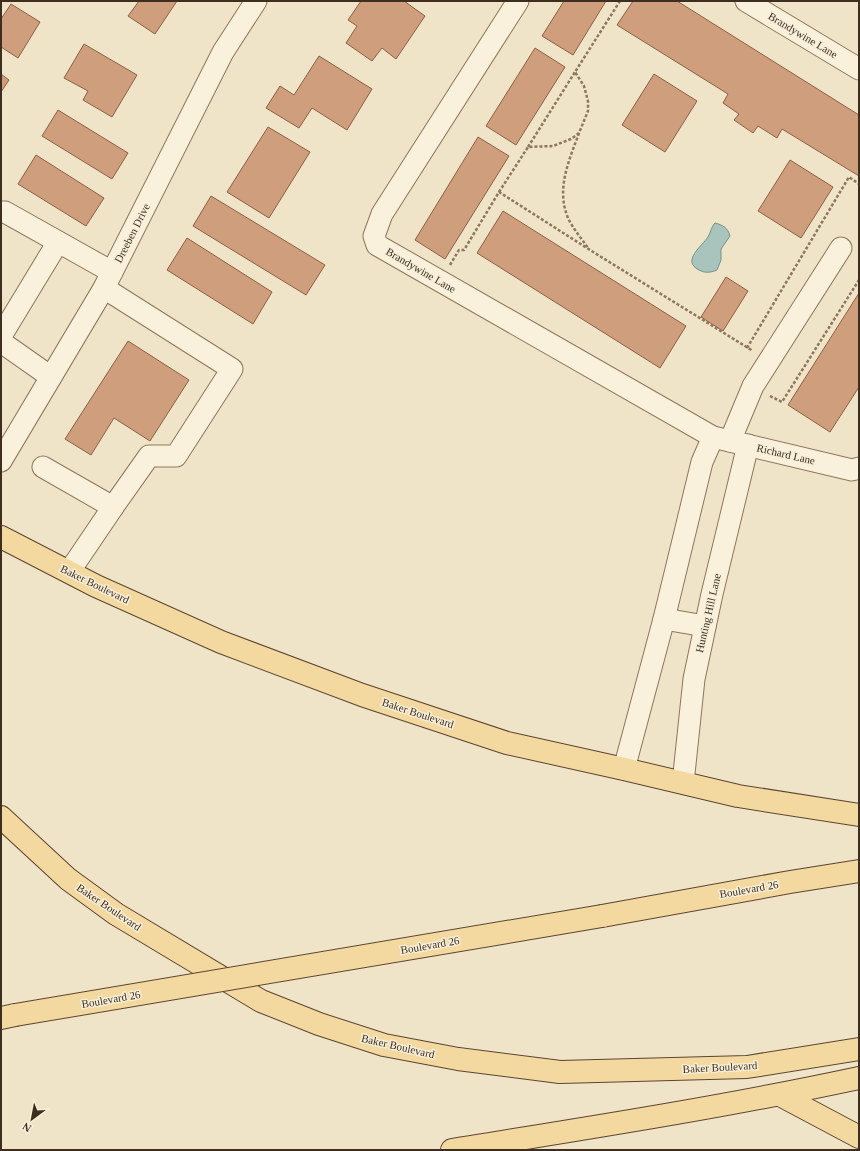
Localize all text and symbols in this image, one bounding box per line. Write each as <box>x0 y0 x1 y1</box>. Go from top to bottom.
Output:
street label: Brandywine Lane <box>766 10 840 60</box>
street label: Dreeben Drive <box>112 201 152 265</box>
street label: Brandywine Lane <box>384 245 458 295</box>
street label: Richard Lane <box>756 441 816 467</box>
street label: Baker Boulevard <box>59 562 132 606</box>
street label: Hunting Hill Lane <box>693 572 723 654</box>
street label: Baker Boulevard <box>381 696 456 730</box>
street label: Boulevard 26 <box>719 878 780 900</box>
street label: Baker Boulevard <box>75 881 144 933</box>
street label: Boulevard 26 <box>400 934 461 956</box>
street label: Boulevard 26 <box>81 988 142 1010</box>
street label: Baker Boulevard <box>360 1032 436 1060</box>
street label: Baker Boulevard <box>682 1059 758 1075</box>
north arrow <box>12 1099 52 1139</box>
text: N <box>20 1120 33 1135</box>

